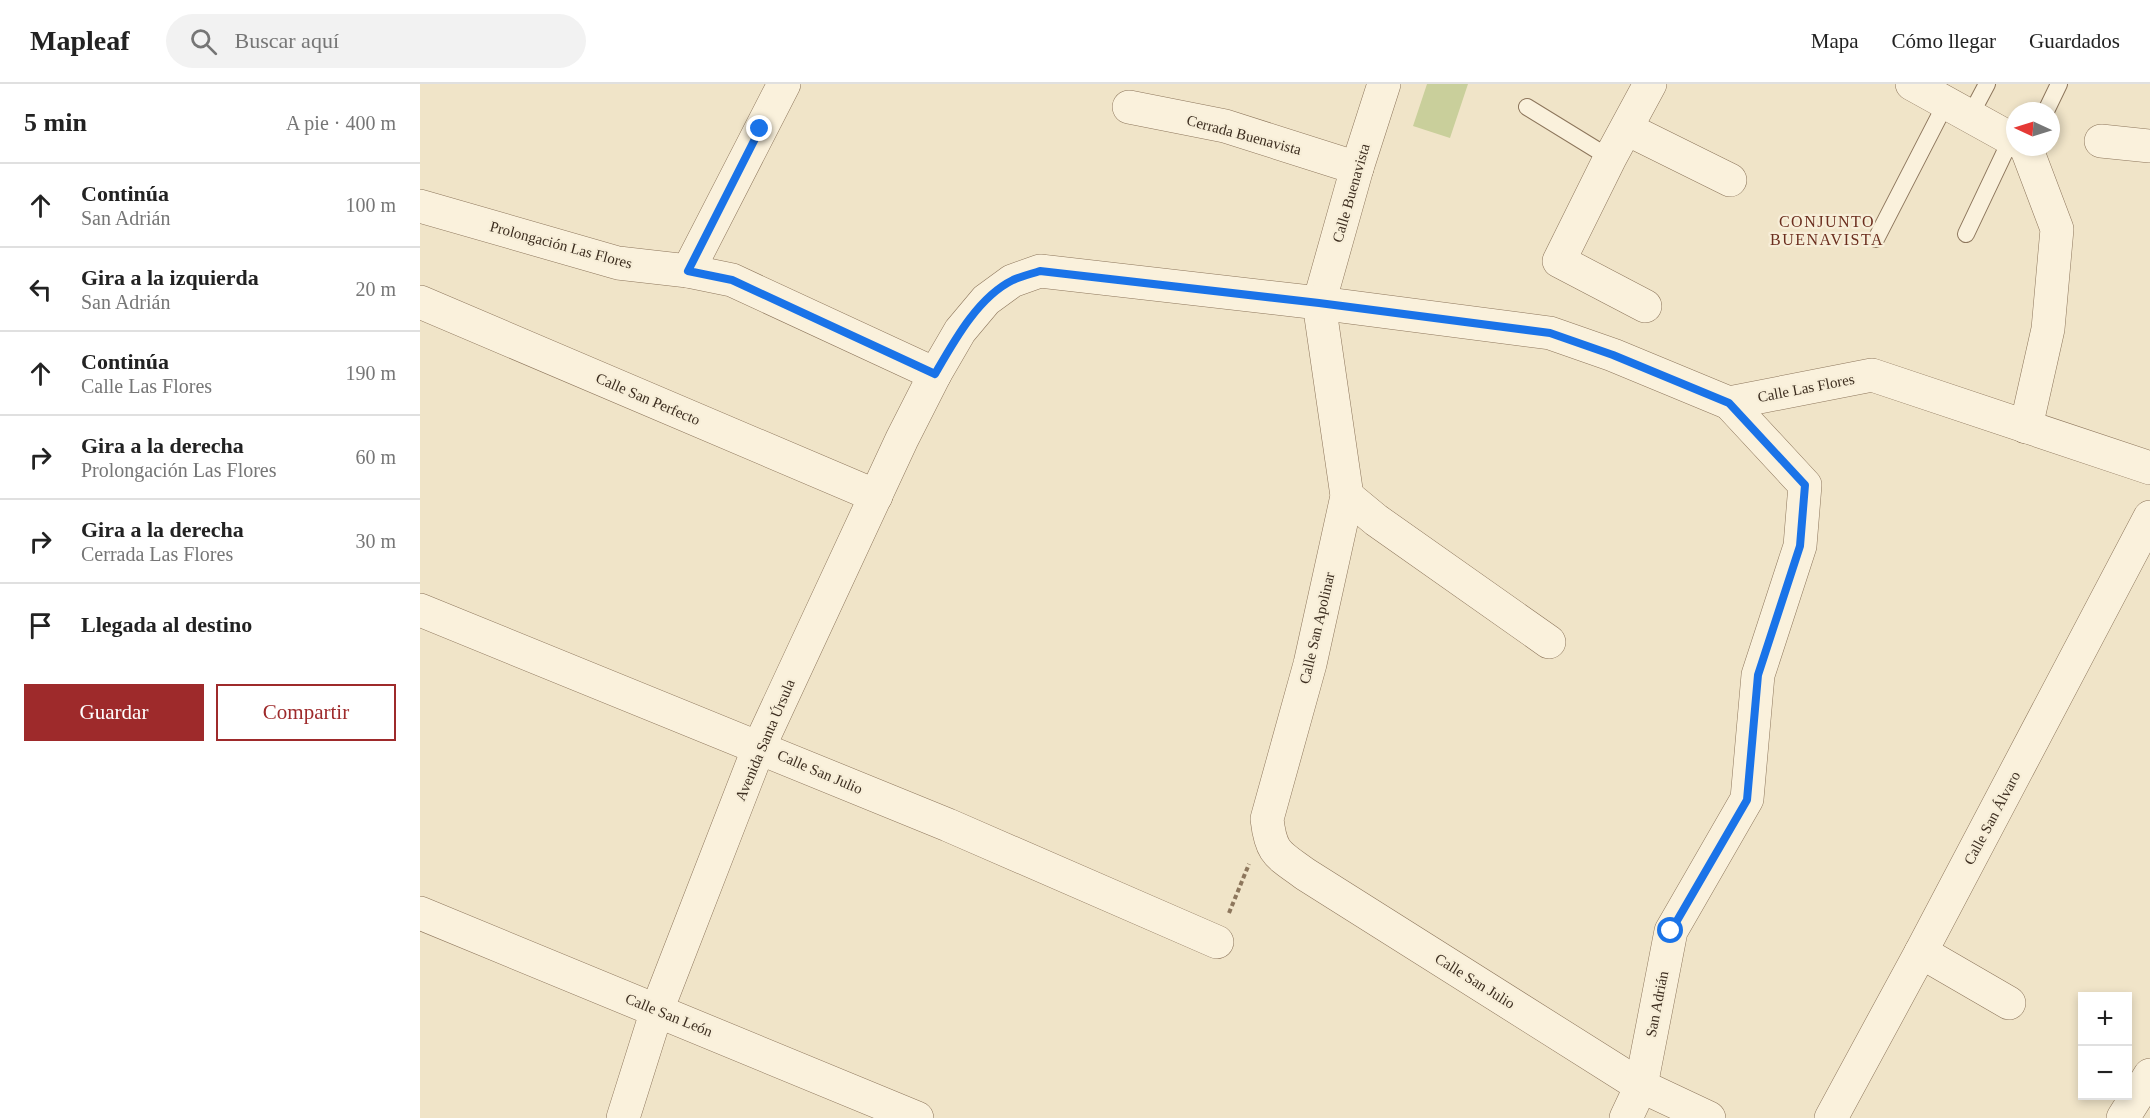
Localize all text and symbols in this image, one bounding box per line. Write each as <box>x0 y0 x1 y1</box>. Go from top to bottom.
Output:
search box <box>166 14 586 68</box>
text: Mapleaf <box>30 25 130 56</box>
icon: search <box>187 25 220 58</box>
text: Buscar aquí <box>235 28 339 53</box>
text: Mapa <box>1811 29 1859 53</box>
text: Cómo llegar <box>1892 29 1996 53</box>
text: Guardados <box>2029 29 2120 53</box>
north arrow <box>2006 102 2060 156</box>
text: 5 min <box>24 108 87 137</box>
text: A pie · 400 m <box>286 112 396 134</box>
street label: Cerrada Buenavista <box>1185 112 1303 158</box>
route end <box>746 115 772 141</box>
street label: Calle Buenavista <box>1329 141 1373 244</box>
text: Continúa <box>81 181 169 206</box>
icon: ahead <box>24 189 57 222</box>
text: 100 m <box>345 194 396 216</box>
text: San Adrián <box>81 207 170 229</box>
district label: CONJUNTO BUENAVISTA <box>1770 213 1884 248</box>
street label: Prolongación Las Flores <box>488 218 634 272</box>
text: Gira a la izquierda <box>81 265 259 290</box>
icon: left <box>24 273 57 306</box>
text: 20 m <box>355 278 396 300</box>
text: San Adrián <box>81 291 170 313</box>
text: Continúa <box>81 349 169 374</box>
icon: ahead <box>24 357 57 390</box>
text: 190 m <box>345 362 396 384</box>
street label: Calle San Perfecto <box>593 370 703 428</box>
street label: Calle Las Flores <box>1756 371 1856 405</box>
text: Calle Las Flores <box>81 375 212 397</box>
text: Gira a la derecha <box>81 433 244 458</box>
icon: right <box>24 441 57 474</box>
text: 60 m <box>355 446 396 468</box>
text: Prolongación Las Flores <box>81 459 277 481</box>
text: Gira a la derecha <box>81 517 244 542</box>
icon: right <box>24 525 57 558</box>
text: 30 m <box>355 530 396 552</box>
text: Cerrada Las Flores <box>81 543 233 565</box>
street label: Calle San Apolinar <box>1296 571 1338 685</box>
icon: arrive <box>24 609 57 642</box>
text: Llegada al destino <box>81 612 252 637</box>
street label: Avenida Santa Úrsula <box>732 676 798 803</box>
button: Guardar <box>24 684 204 741</box>
button: Compartir <box>216 684 396 741</box>
street label: Calle San Julio <box>775 747 865 797</box>
street label: Calle San Álvaro <box>1961 769 2023 867</box>
route start <box>1657 917 1683 943</box>
street label: Calle San Julio <box>1432 950 1518 1012</box>
street label: San Adrián <box>1643 969 1671 1038</box>
street label: Calle San León <box>623 990 715 1040</box>
map controls <box>2078 992 2132 1100</box>
button: + <box>2078 992 2132 1046</box>
button: − <box>2078 1046 2132 1100</box>

